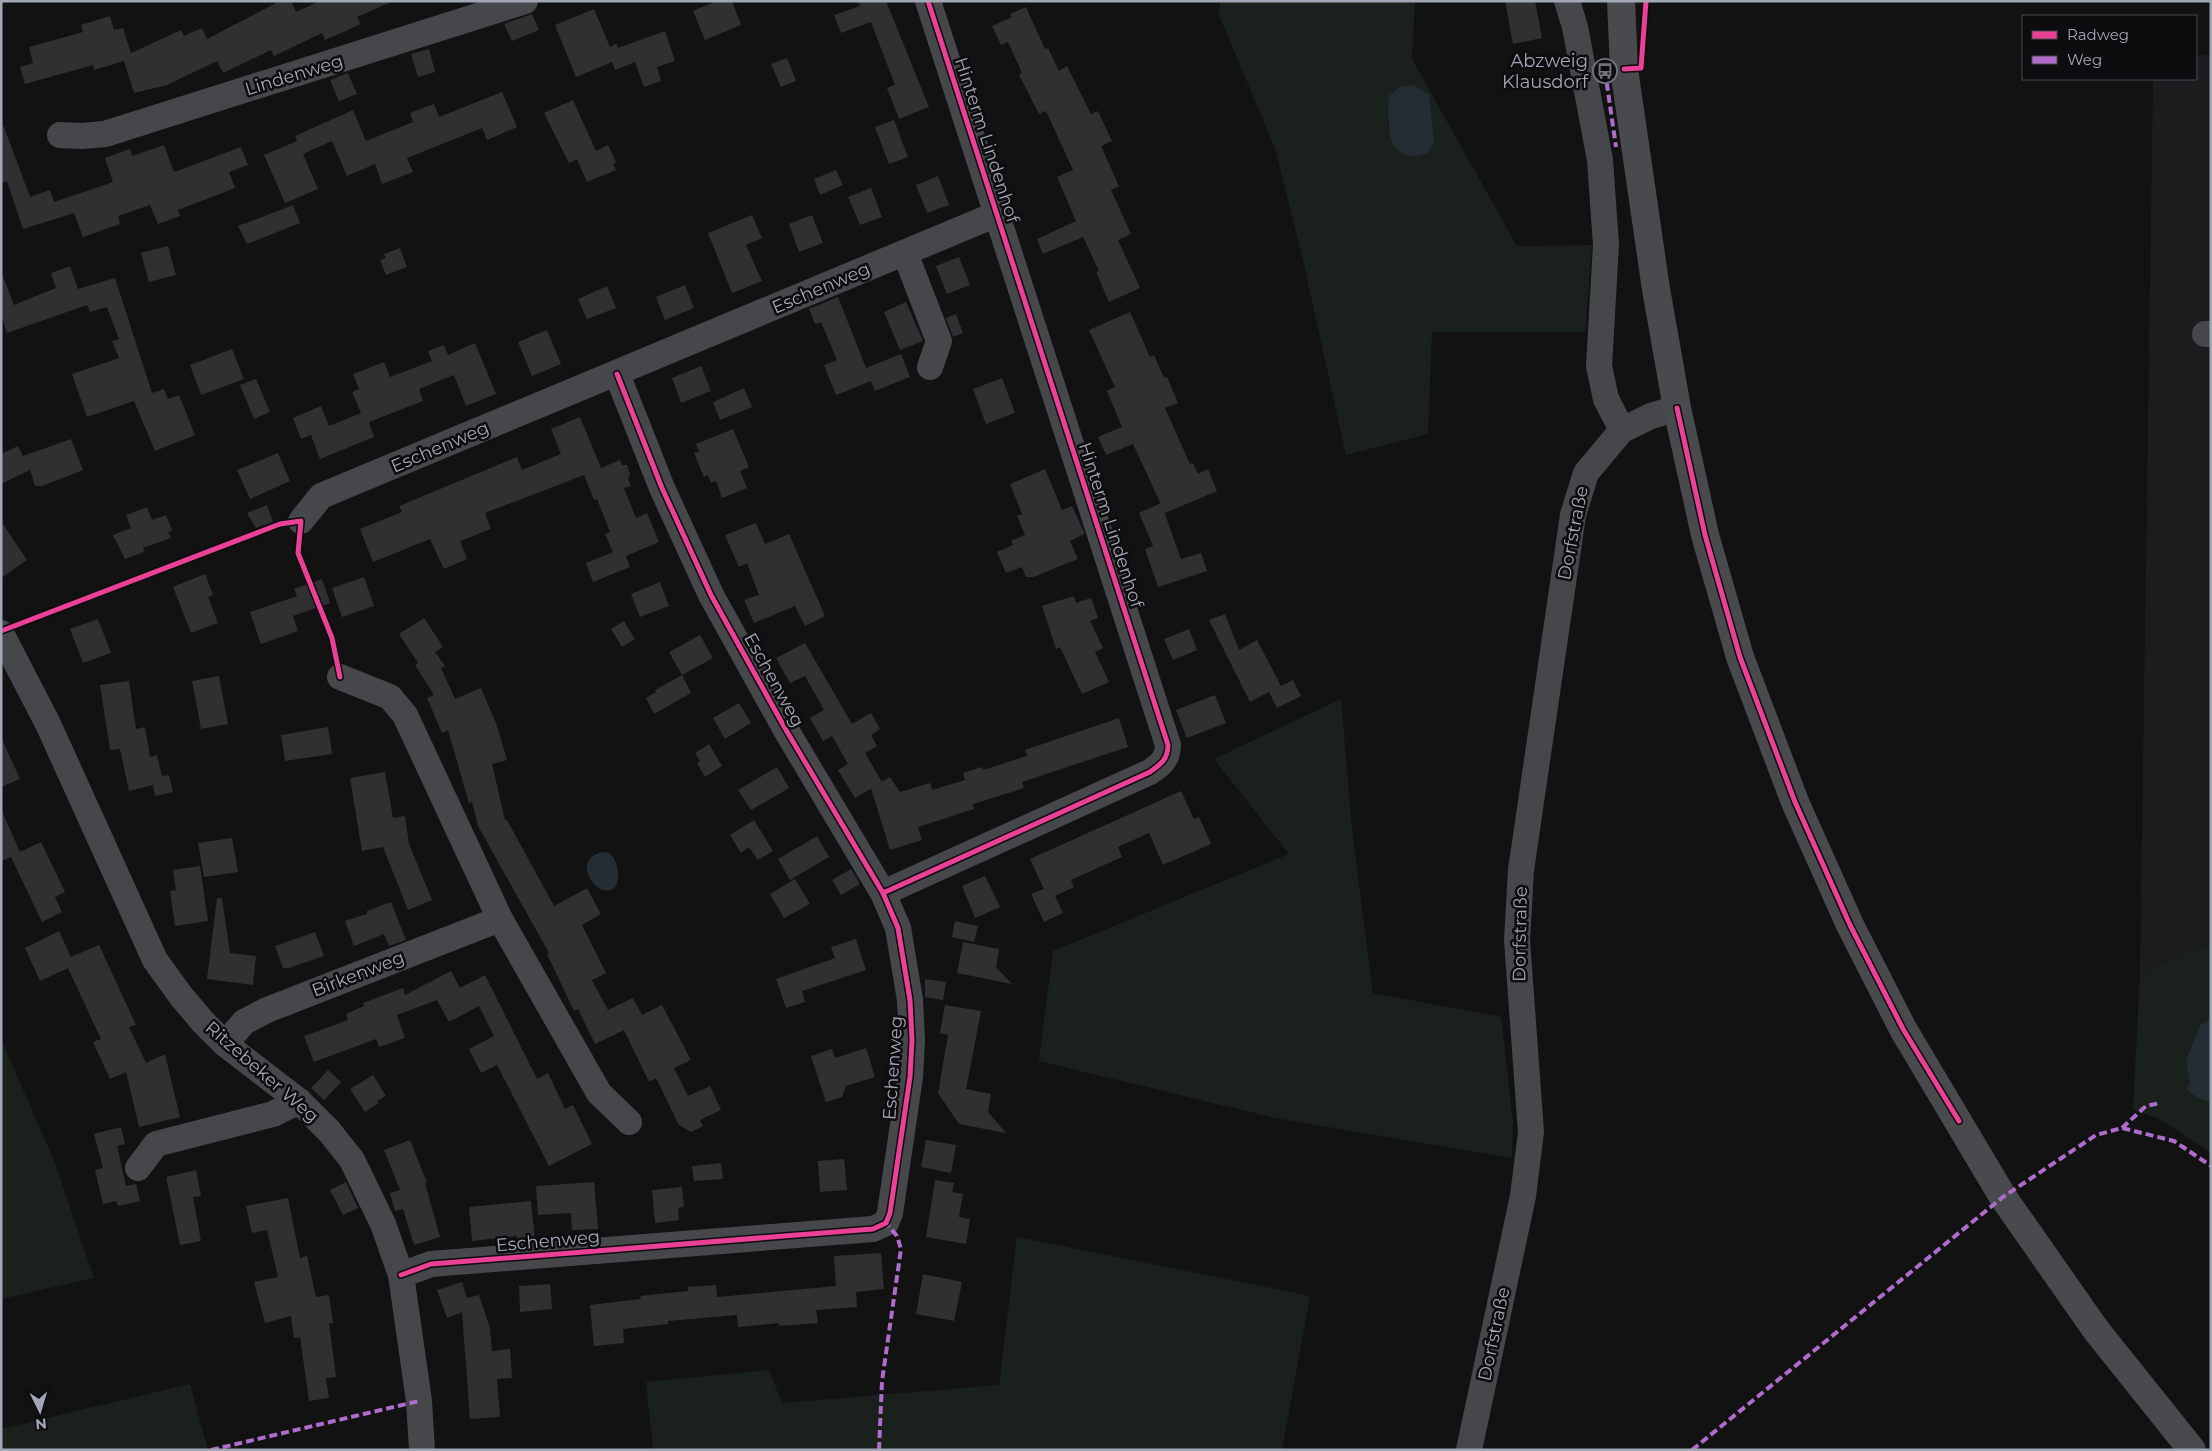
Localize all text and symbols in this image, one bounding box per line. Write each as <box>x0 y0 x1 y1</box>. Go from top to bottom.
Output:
legend <box>2022 15 2197 80</box>
text: Radweg <box>2067 25 2129 44</box>
street label: Lindenweg <box>242 50 346 100</box>
place label: Abzweig Klausdorf <box>1502 50 1589 93</box>
text: Weg <box>2067 50 2102 69</box>
street label: Hinterm Lindenhof <box>950 54 1024 226</box>
bus stop icon: Abzweig Klausdorf <box>1592 58 1618 84</box>
street label: Eschenweg <box>769 257 873 319</box>
street label: Eschenweg <box>388 416 492 478</box>
street label: Hinterm Lindenhof <box>1074 439 1148 611</box>
street label: Dorfstraße <box>1553 484 1593 582</box>
street label: Eschenweg <box>739 629 809 731</box>
street label: Dorfstraße <box>1508 886 1532 982</box>
street label: Birkenweg <box>309 946 407 1002</box>
street label: Eschenweg <box>878 1015 908 1121</box>
street label: Ritzebeker Weg <box>201 1017 323 1127</box>
street label: Eschenweg <box>495 1225 601 1257</box>
street label: Dorfstraße <box>1473 1285 1515 1383</box>
north arrow <box>15 1386 65 1436</box>
text: N <box>35 1414 48 1433</box>

